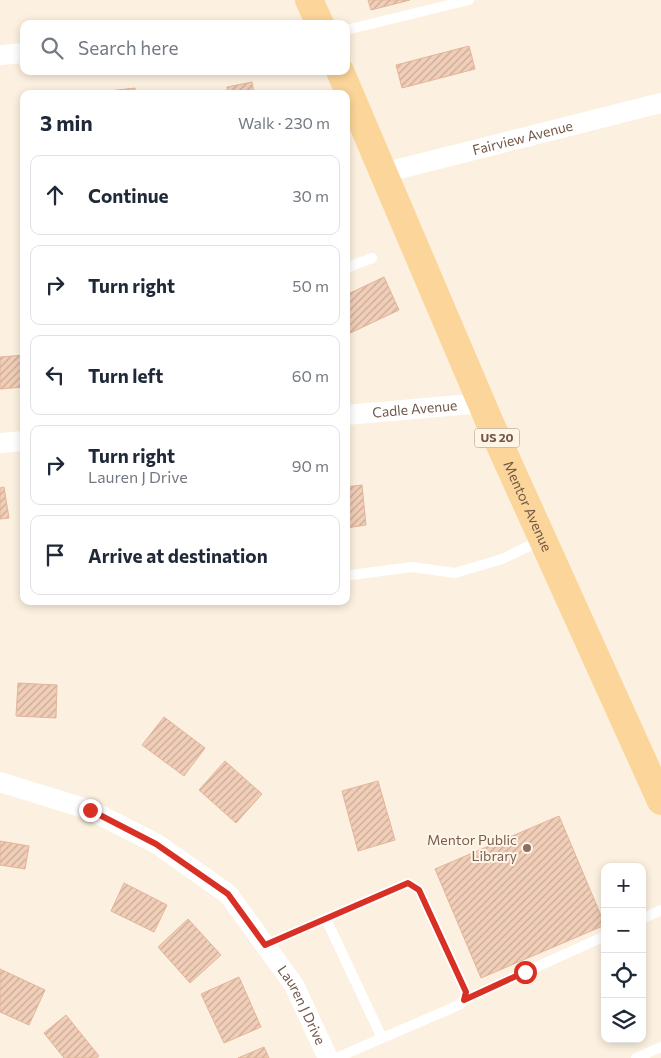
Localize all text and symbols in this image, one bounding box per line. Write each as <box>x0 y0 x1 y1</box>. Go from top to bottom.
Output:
search box <box>20 20 350 75</box>
icon: search <box>38 34 66 62</box>
text: Search here <box>78 36 178 59</box>
text: 3 min <box>40 110 93 135</box>
text: Walk · 230 m <box>238 113 330 132</box>
street label: Fairview Avenue <box>471 117 574 158</box>
icon: ahead <box>41 181 69 209</box>
text: Continue <box>88 184 168 207</box>
text: 30 m <box>292 186 329 205</box>
icon: right <box>41 271 69 299</box>
text: Turn right <box>88 274 175 297</box>
text: 50 m <box>292 276 329 295</box>
icon: left <box>41 361 69 389</box>
text: Turn left <box>88 364 163 387</box>
text: 60 m <box>292 366 329 385</box>
street label: Cadle Avenue <box>371 396 458 421</box>
road number: US 20 <box>474 428 520 448</box>
text: Turn right <box>88 444 175 467</box>
icon: right <box>41 451 69 479</box>
text: 90 m <box>292 456 329 475</box>
street label: Mentor Avenue <box>500 458 556 554</box>
text: Lauren J Drive <box>88 467 188 486</box>
icon: arrive <box>41 541 69 569</box>
text: Arrive at destination <box>88 544 268 567</box>
route end <box>79 799 102 822</box>
place label: Mentor Public Library <box>427 831 517 864</box>
marker: Mentor Public Library <box>521 842 533 854</box>
map controls <box>601 863 646 1043</box>
button: + <box>601 863 646 908</box>
button: − <box>601 908 646 953</box>
button: locate <box>601 953 646 998</box>
route start <box>514 961 537 984</box>
street label: Lauren J Drive <box>274 962 330 1047</box>
button: layers <box>601 998 646 1043</box>

